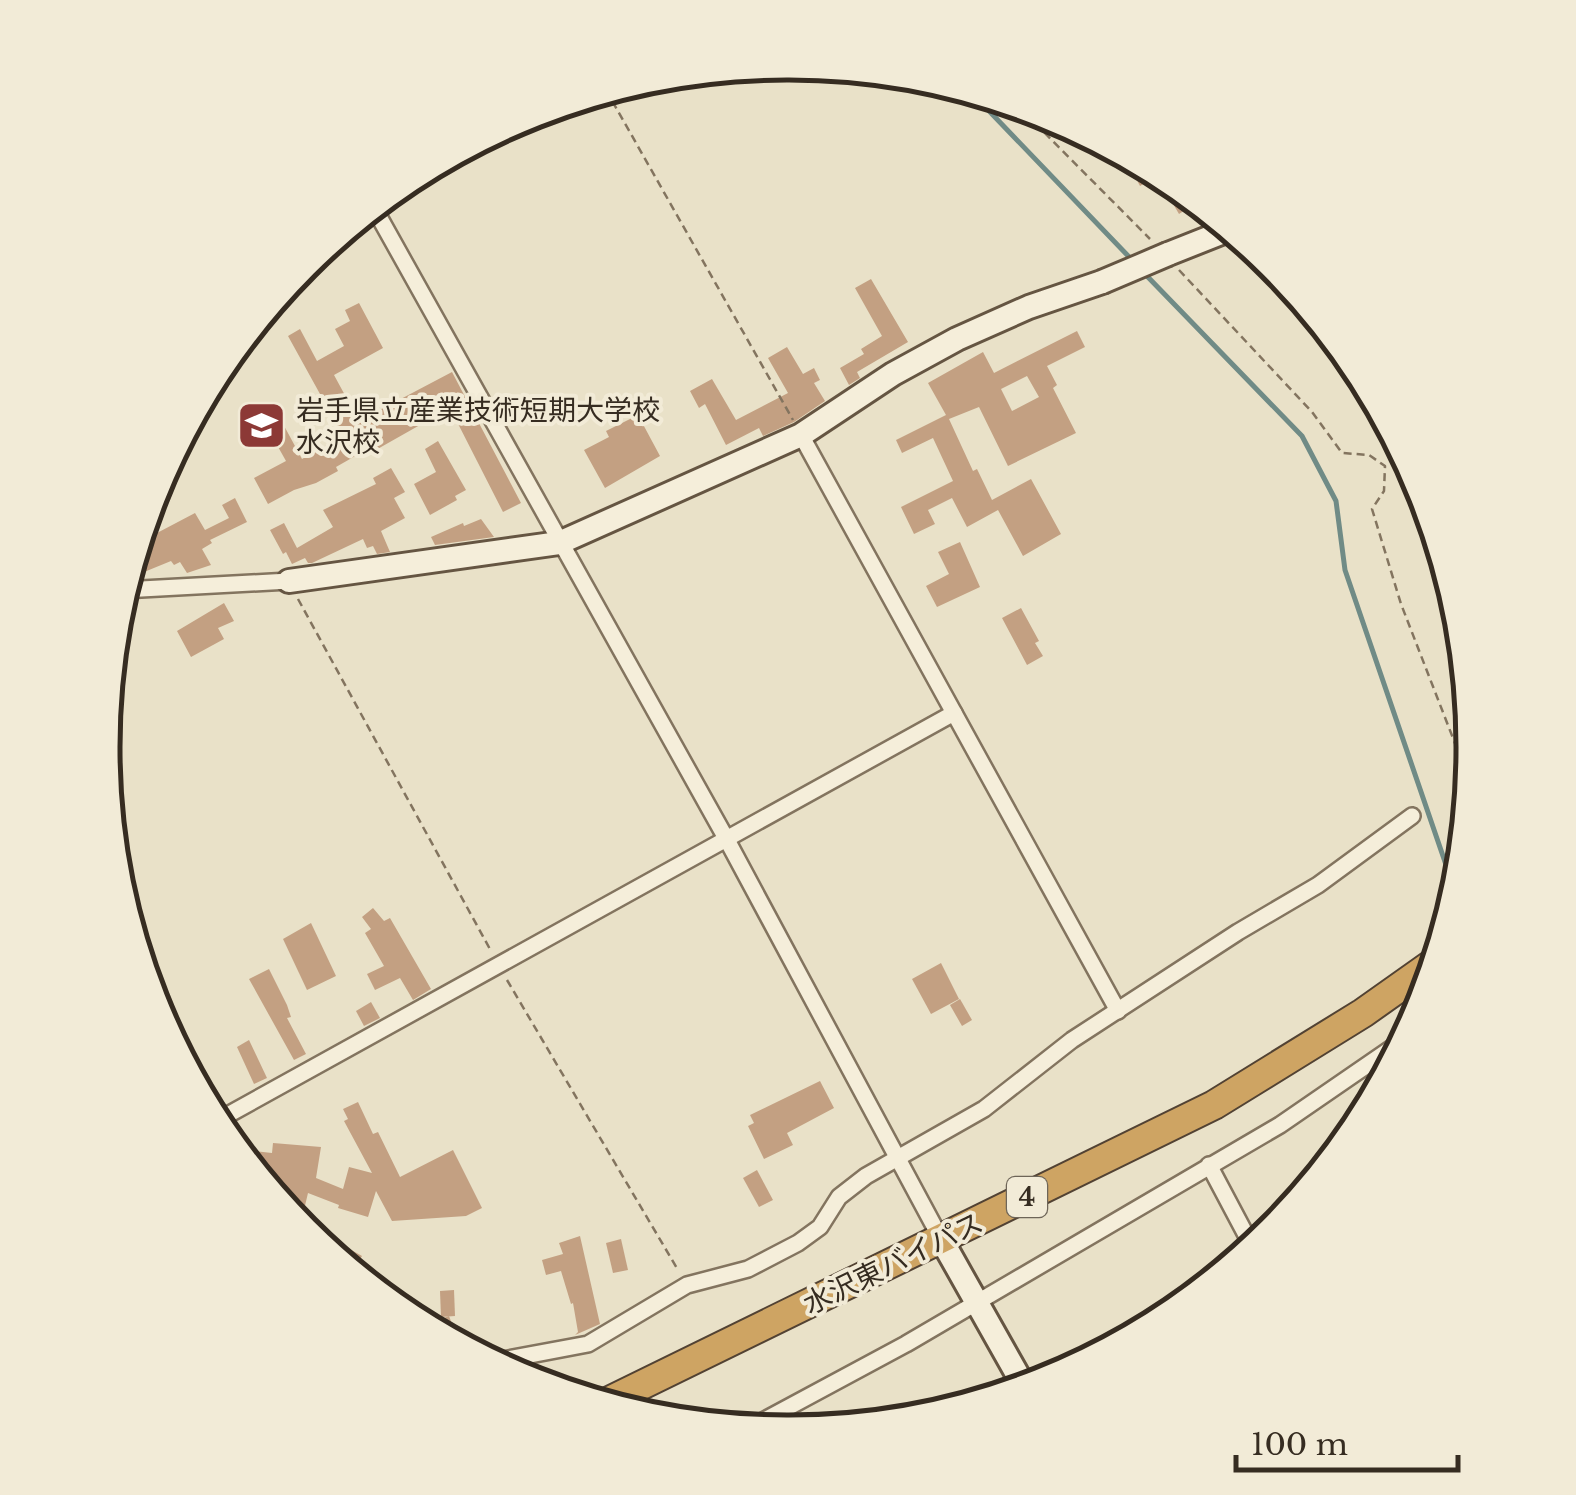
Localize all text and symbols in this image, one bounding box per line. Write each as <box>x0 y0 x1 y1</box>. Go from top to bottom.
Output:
place label: 岩手県立産業技術短期大学校 水沢校 <box>296 393 660 460</box>
school or university icon: 岩手県立産業技術短期大学校 水沢校 <box>235 400 287 452</box>
road number: 4 <box>1007 1177 1047 1217</box>
street label: 水沢東バイパス <box>798 1205 989 1322</box>
scale bar <box>1236 1410 1458 1472</box>
text: 100 m <box>1251 1426 1348 1463</box>

